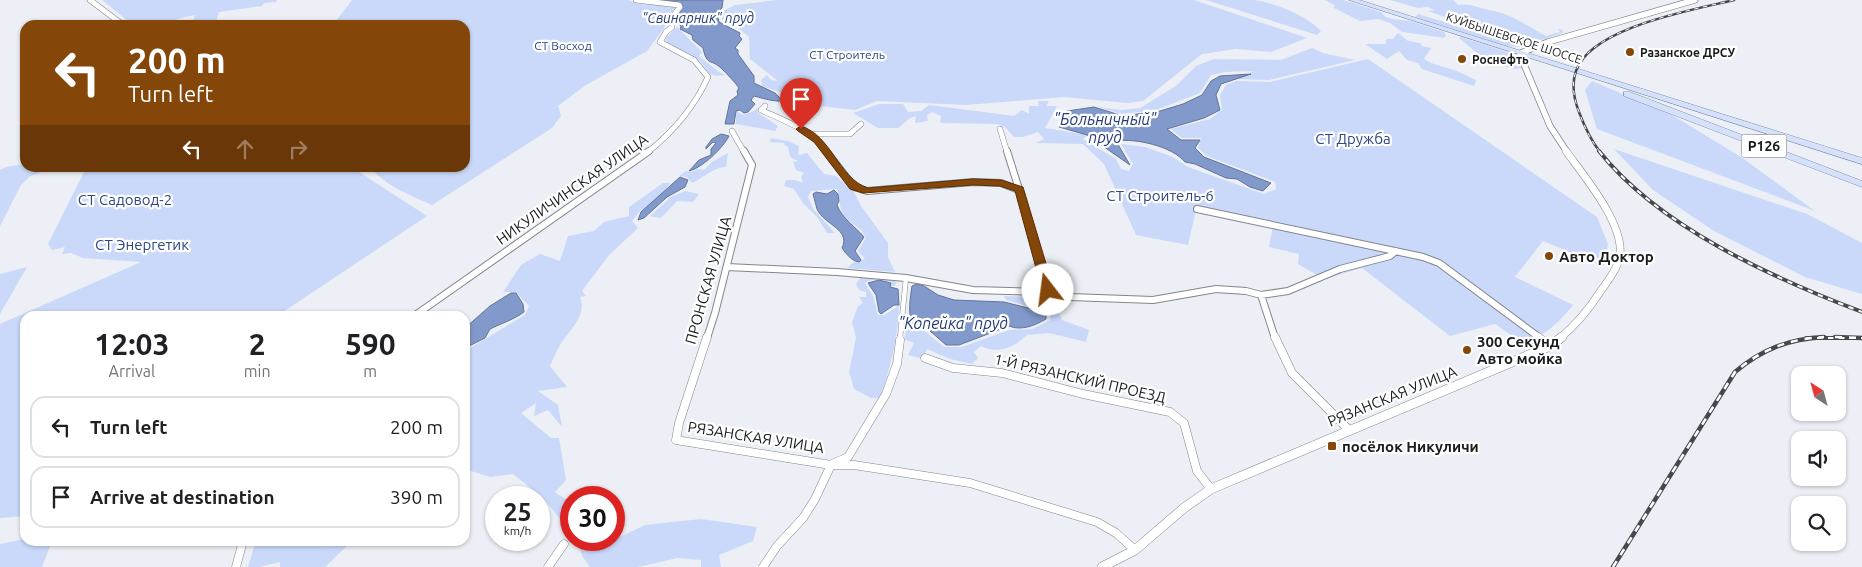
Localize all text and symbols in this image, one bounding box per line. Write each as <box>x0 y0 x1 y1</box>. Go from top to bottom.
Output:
water label: "Свинарник" пруд <box>642 10 754 26</box>
street label: КУЙБЫШЕВСКОЕ ШОССЕ <box>1445 10 1584 66</box>
park label: СТ Восход <box>534 39 592 52</box>
icon: left <box>45 40 110 105</box>
text: 200 m <box>128 40 226 80</box>
marker: Разанское ДРСУ <box>1624 46 1636 58</box>
place label: Разанское ДРСУ <box>1640 46 1736 59</box>
park label: СТ Строитель <box>809 48 885 61</box>
marker: Роснефть <box>1456 53 1468 65</box>
place label: Роснефть <box>1472 53 1529 66</box>
pin <box>780 78 822 129</box>
text: Turn left <box>128 81 213 106</box>
icon: arrive <box>787 85 815 113</box>
water label: "Больничный" пруд <box>1054 110 1157 146</box>
street label: НИКУЛИЧИНСКАЯ УЛИЦА <box>493 130 651 248</box>
park label: СТ Дружба <box>1315 130 1391 147</box>
road number: Р126 <box>1742 134 1786 158</box>
icon: left <box>178 135 206 163</box>
icon: ahead <box>231 135 259 163</box>
icon: right <box>284 135 312 163</box>
park label: СТ Строитель-6 <box>1106 187 1214 204</box>
park label: СТ Садовод-2 <box>78 191 172 208</box>
street label: ПРОНСКАЯ УЛИЦА <box>682 214 734 346</box>
park label: СТ Энергетик <box>95 236 189 253</box>
place label: Авто Доктор <box>1559 248 1654 265</box>
marker: Авто Доктор <box>1543 250 1555 262</box>
position arrow <box>1021 263 1073 315</box>
water label: "Копейка" пруд <box>898 314 1008 332</box>
text: 12:03 <box>94 327 169 361</box>
text: 2 <box>249 327 266 361</box>
text: 590 <box>345 327 396 361</box>
place label: 300 Секунд Авто мойка <box>1477 333 1563 367</box>
marker: 300 Секунд Авто мойка <box>1461 344 1473 356</box>
street label: 1-Й РЯЗАНСКИЙ ПРОЕЗД <box>993 350 1167 406</box>
text: Arrival <box>109 362 155 380</box>
text: min <box>244 362 271 380</box>
text: m <box>363 362 377 380</box>
street label: РЯЗАНСКАЯ УЛИЦА <box>1325 362 1459 430</box>
north arrow <box>1791 366 1846 421</box>
map controls <box>1791 366 1846 551</box>
icon: left <box>47 413 75 441</box>
text: Turn left <box>90 416 168 438</box>
text: 200 m <box>390 416 443 438</box>
street label: РЯЗАНСКАЯ УЛИЦА <box>687 418 826 456</box>
button: sound <box>1791 431 1846 486</box>
place label: посёлок Никуличи <box>1342 438 1479 455</box>
marker: посёлок Никуличи <box>1326 440 1338 452</box>
icon: arrive <box>47 483 75 511</box>
text: Arrive at destination <box>90 486 275 508</box>
text: 390 m <box>390 486 443 508</box>
speed limit sign: 30 <box>560 486 625 551</box>
button: search <box>1791 496 1846 551</box>
text: 25 <box>503 498 532 526</box>
text: km/h <box>504 524 531 537</box>

